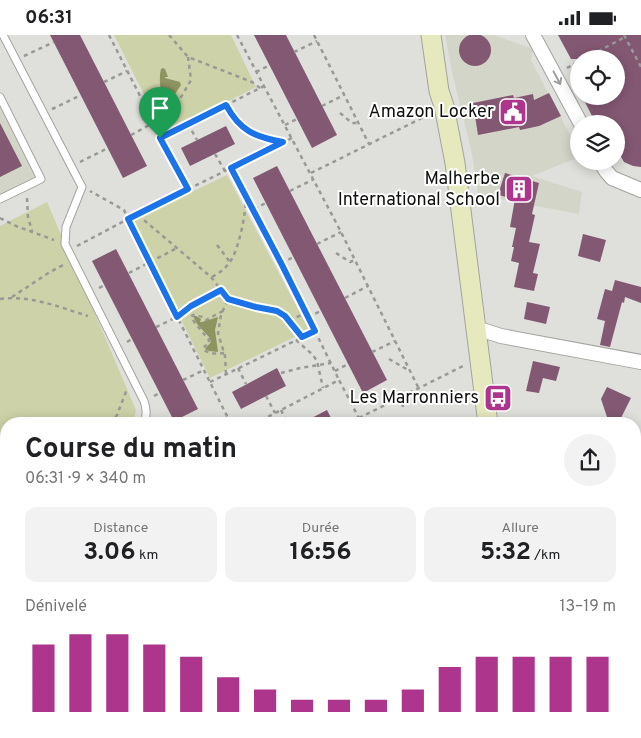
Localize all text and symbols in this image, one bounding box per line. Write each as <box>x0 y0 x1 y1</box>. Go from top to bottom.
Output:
text: 06:31 <box>25 6 73 30</box>
map controls <box>570 50 625 170</box>
button: locate <box>570 50 625 105</box>
one-way arrow <box>553 70 562 85</box>
pin <box>139 87 181 138</box>
icon: arrive <box>146 94 174 122</box>
public building icon: Amazon Locker <box>498 97 528 127</box>
place label: Amazon Locker <box>368 101 494 124</box>
button: layers <box>570 115 625 170</box>
place label: Malherbe International School <box>338 168 500 212</box>
building icon: Malherbe International School <box>504 174 534 204</box>
bus stop icon: Les Marronniers <box>483 383 513 413</box>
place label: Les Marronniers <box>350 387 479 410</box>
text: Course du matin <box>25 432 237 468</box>
button: share <box>564 434 616 486</box>
text: 06:31 · 9 × 340 m <box>25 469 146 489</box>
text: Distance <box>93 520 148 537</box>
text: Durée <box>302 520 339 537</box>
text: Allure <box>501 520 539 537</box>
text: 3.06 <box>83 537 136 569</box>
text: 16:56 <box>289 537 352 569</box>
text: 5:32 <box>480 537 531 569</box>
text: km <box>136 547 158 564</box>
text: /km <box>531 547 560 564</box>
text: Dénivelé <box>25 597 87 617</box>
text: 13–19 m <box>559 597 616 617</box>

